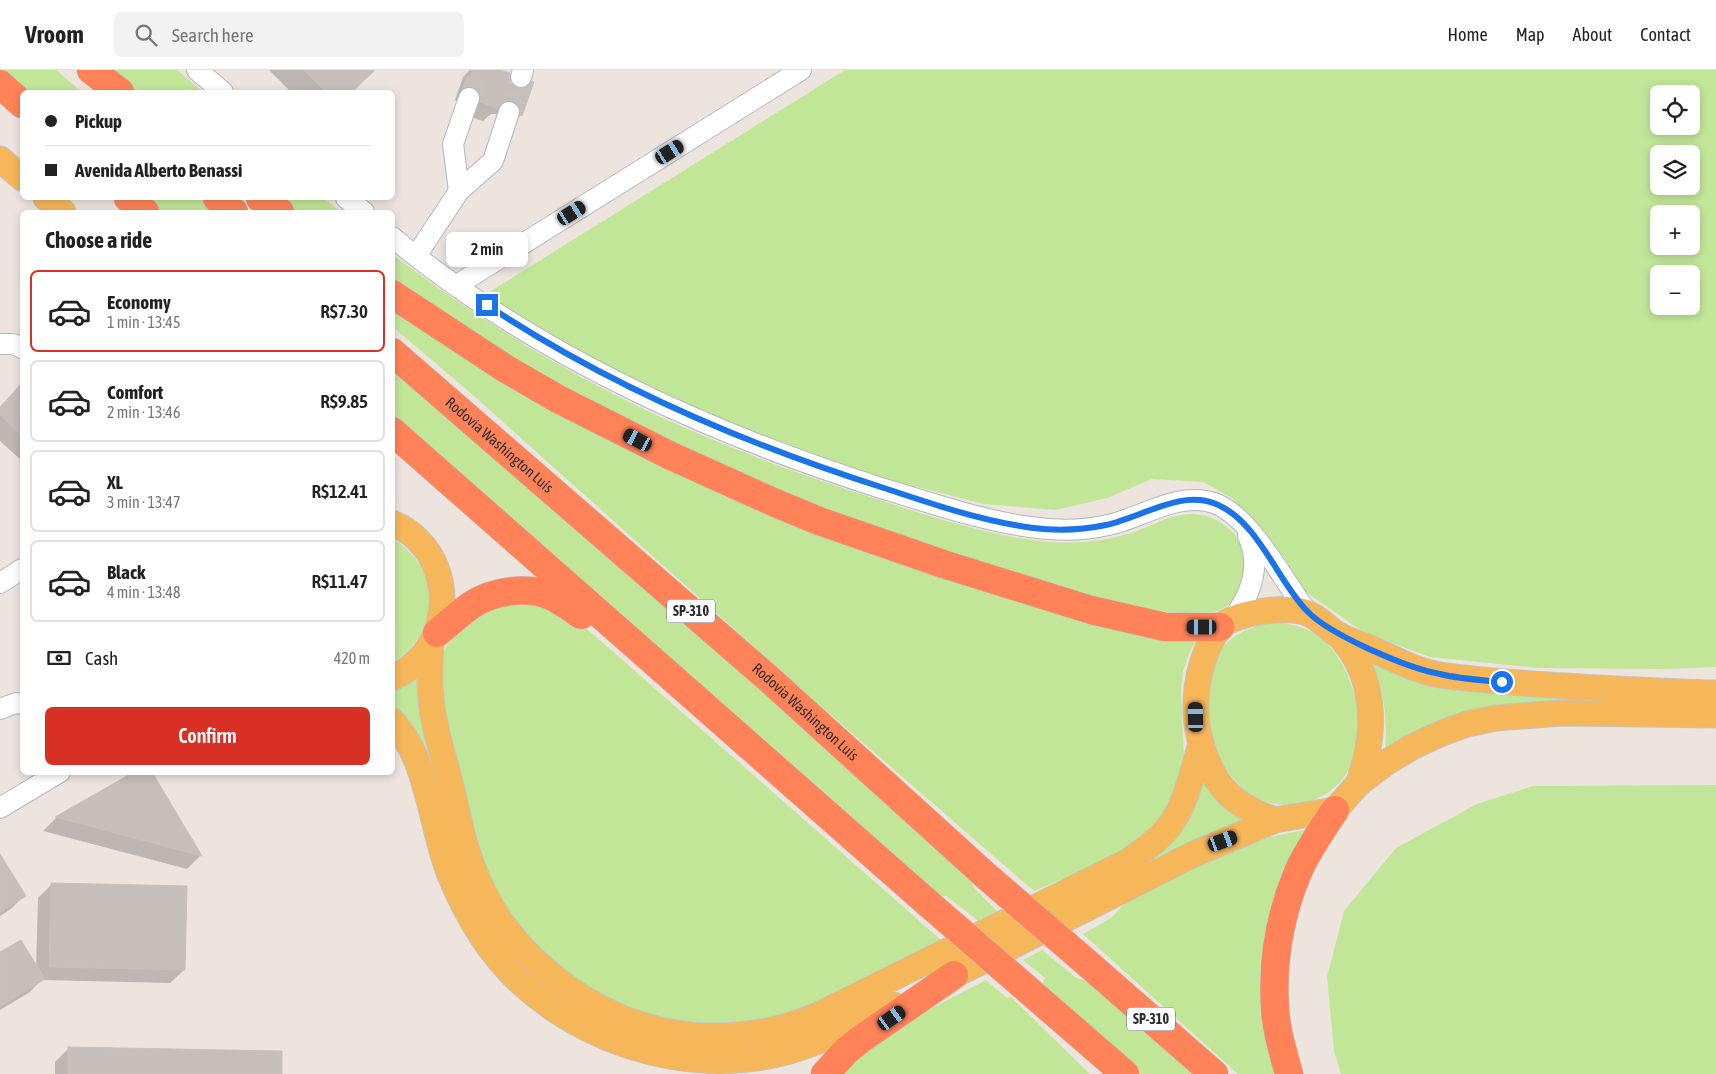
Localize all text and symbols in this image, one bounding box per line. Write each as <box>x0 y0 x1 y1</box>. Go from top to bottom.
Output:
search box <box>114 12 464 57</box>
text: Vroom <box>25 21 84 48</box>
icon: search <box>132 21 160 49</box>
text: Search here <box>172 24 254 46</box>
text: Home <box>1448 24 1488 45</box>
text: Map <box>1516 24 1545 45</box>
text: About <box>1573 24 1612 45</box>
text: Contact <box>1640 24 1691 45</box>
map controls <box>1650 85 1700 315</box>
button: locate <box>1650 85 1700 135</box>
text: Pickup <box>75 110 122 132</box>
car <box>653 138 686 166</box>
button: layers <box>1650 145 1700 195</box>
text: Avenida Alberto Benassi <box>75 159 242 181</box>
car <box>555 199 588 227</box>
button: + <box>1650 205 1700 255</box>
text: Choose a ride <box>45 227 152 253</box>
callout: 2 min <box>446 232 528 268</box>
text: 2 min <box>471 240 503 258</box>
button: − <box>1650 265 1700 315</box>
icon: car <box>47 289 92 334</box>
text: Economy <box>107 291 171 313</box>
route end <box>476 294 498 316</box>
text: R$7.30 <box>320 300 368 322</box>
text: 1 min · 13:45 <box>107 313 180 331</box>
icon: car <box>47 379 92 424</box>
text: Comfort <box>107 381 163 403</box>
text: R$9.85 <box>320 390 368 412</box>
street label: Rodovia Washington Luís <box>442 393 557 496</box>
text: 2 min · 13:46 <box>107 403 180 421</box>
car <box>621 427 654 453</box>
icon: car <box>47 469 92 514</box>
text: XL <box>107 471 123 493</box>
text: R$12.41 <box>311 480 368 502</box>
text: 3 min · 13:47 <box>107 493 180 511</box>
icon: car <box>47 559 92 604</box>
text: Black <box>107 561 145 583</box>
text: R$11.47 <box>311 570 368 592</box>
text: 4 min · 13:48 <box>107 583 180 601</box>
road number: SP-310 <box>667 600 715 622</box>
car <box>1187 620 1217 635</box>
icon: cash <box>45 644 73 672</box>
text: Cash <box>85 647 118 669</box>
text: 420 m <box>334 649 370 667</box>
street label: Rodovia Washington Luís <box>749 659 862 764</box>
route start <box>1491 671 1513 693</box>
car <box>1188 702 1203 732</box>
button: Confirm <box>45 707 370 765</box>
car <box>1206 829 1239 853</box>
car <box>875 1003 908 1033</box>
road number: SP-310 <box>1127 1008 1175 1031</box>

